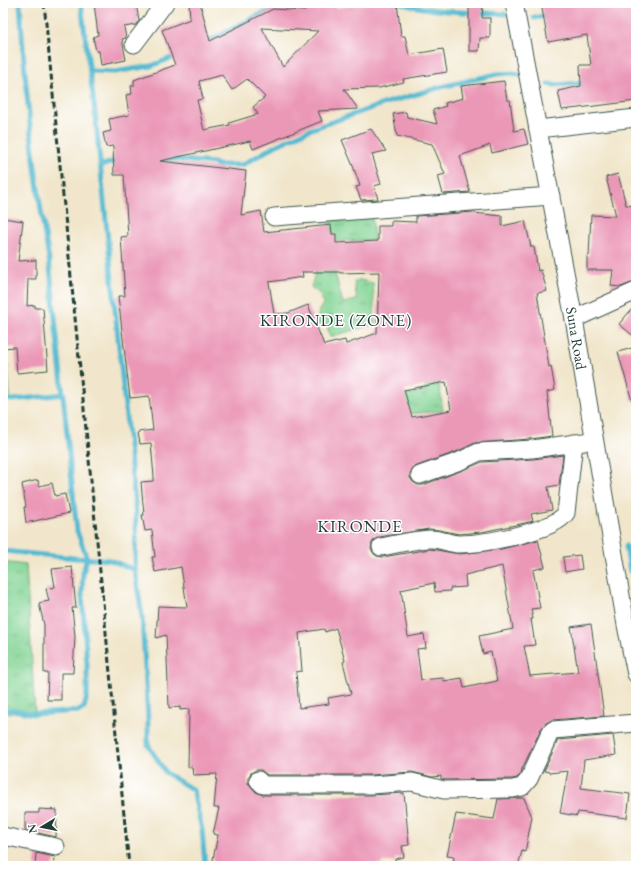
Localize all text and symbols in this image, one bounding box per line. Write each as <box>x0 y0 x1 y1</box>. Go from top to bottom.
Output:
street label: Suna Road <box>562 305 592 371</box>
district label: KIRONDE (ZONE) <box>260 309 412 331</box>
district label: KIRONDE <box>317 515 403 537</box>
north arrow <box>22 807 62 847</box>
text: N <box>24 823 40 834</box>

